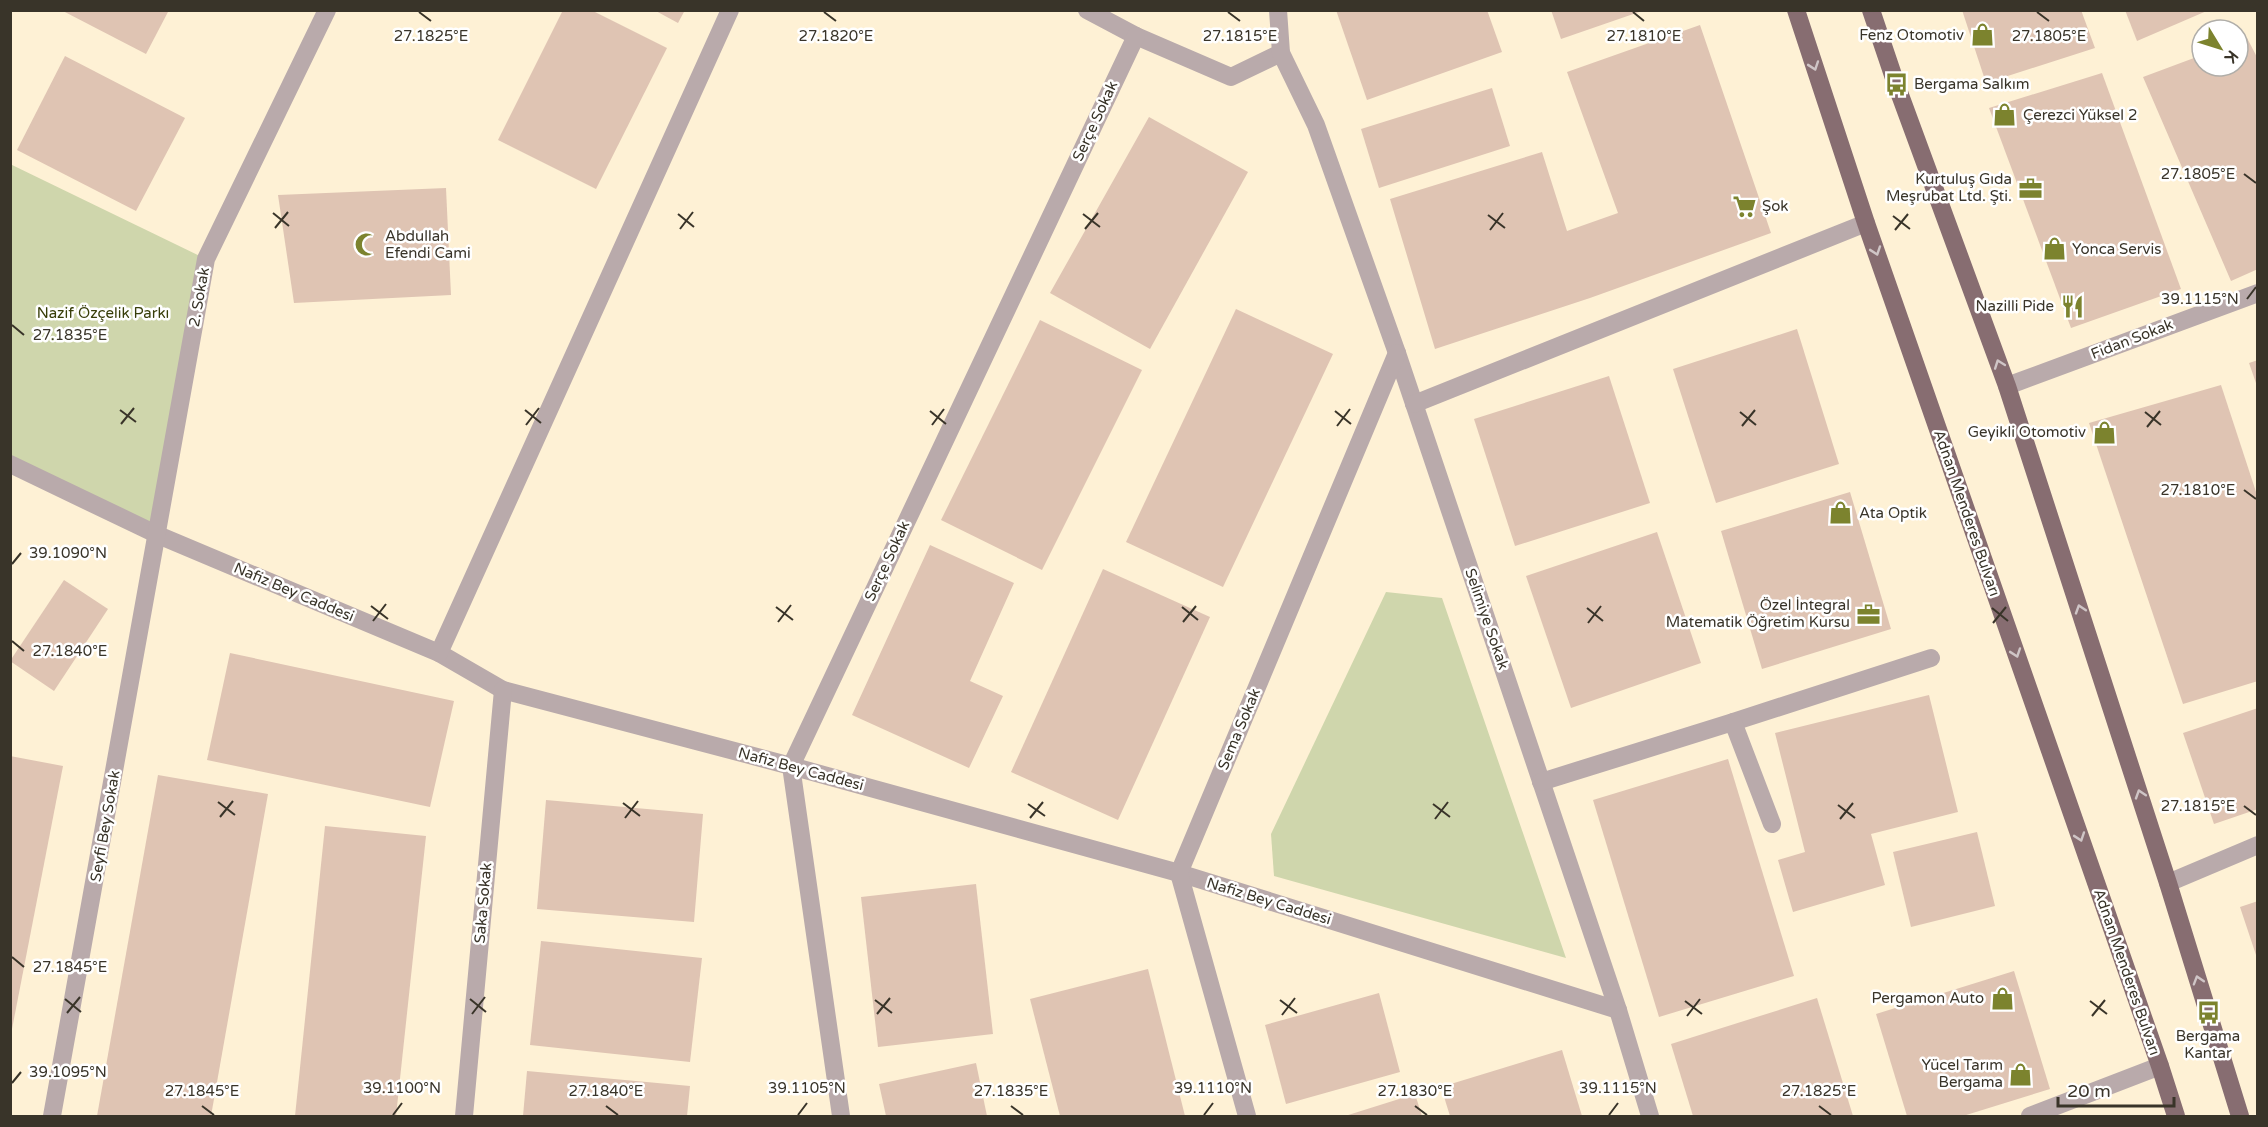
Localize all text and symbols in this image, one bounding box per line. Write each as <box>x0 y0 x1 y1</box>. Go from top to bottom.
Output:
north arrow <box>2190 18 2250 78</box>
shop icon: Fenz Otomotiv <box>1969 22 1995 48</box>
place label: Fenz Otomotiv <box>1859 26 1964 44</box>
text: 27.1825°E <box>394 27 468 45</box>
text: 27.1820°E <box>799 27 873 45</box>
text: 27.1815°E <box>1203 27 1277 45</box>
text: 27.1810°E <box>1607 27 1681 45</box>
text: 27.1805°E <box>2012 27 2086 45</box>
text: K <box>2220 46 2242 67</box>
one-way arrow <box>1807 60 1820 71</box>
bus stop icon: Bergama Salkım <box>1883 71 1909 97</box>
place label: Bergama Salkım <box>1914 75 2029 93</box>
street label: Serçe Sokak <box>1069 78 1121 164</box>
shop icon: Çerezci Yüksel 2 <box>1992 102 2018 128</box>
place label: Çerezci Yüksel 2 <box>2023 106 2137 124</box>
text: 27.1805°E <box>2161 165 2235 183</box>
place label: Kurtuluş Gıda Meşrubat Ltd. Şti. <box>1886 170 2012 205</box>
office icon: Kurtuluş Gıda Meşrubat Ltd. Şti. <box>2017 175 2043 201</box>
supermarket icon: Şok <box>1731 193 1757 219</box>
place label: Şok <box>1762 197 1789 215</box>
place label: Abdullah Efendi Cami <box>385 227 471 262</box>
mosque icon: Abdullah Efendi Cami <box>354 232 380 258</box>
shop icon: Yonca Servis <box>2041 236 2067 262</box>
place label: Yonca Servis <box>2072 240 2161 258</box>
one-way arrow <box>1869 245 1882 256</box>
street label: 2. Sokak <box>185 266 213 328</box>
text: 39.1115°N <box>2161 290 2239 308</box>
restaurant icon: Nazilli Pide <box>2059 293 2085 319</box>
place label: Nazilli Pide <box>1976 297 2054 315</box>
park label: Nazif Özçelik Parkı <box>37 304 169 322</box>
street label: Fidan Sokak <box>2088 315 2176 363</box>
text: 27.1835°E <box>33 326 107 344</box>
one-way arrow <box>1994 359 2006 370</box>
shop icon: Geyikli Otomotiv <box>2091 419 2117 445</box>
place label: Geyikli Otomotiv <box>1968 423 2086 441</box>
street label: Adnan Menderes Bulvarı <box>1930 427 2004 599</box>
text: 27.1810°E <box>2161 481 2235 499</box>
shop icon: Ata Optik <box>1828 500 1854 526</box>
place label: Ata Optik <box>1859 504 1927 522</box>
street label: Serçe Sokak <box>861 518 913 604</box>
text: 39.1090°N <box>29 544 107 562</box>
street label: Nafiz Bey Caddesi <box>231 558 357 626</box>
street label: Selimiye Sokak <box>1461 566 1513 672</box>
place label: Özel İntegral Matematik Öğretim Kursu <box>1666 596 1850 631</box>
office icon: Özel İntegral Matematik Öğretim Kursu <box>1855 601 1881 627</box>
one-way arrow <box>2074 604 2087 615</box>
text: 27.1840°E <box>33 642 107 660</box>
one-way arrow <box>2009 647 2022 658</box>
street label: Sema Sokak <box>1214 686 1264 772</box>
street label: Nafiz Bey Caddesi <box>736 744 866 794</box>
street label: Seyfi Bey Sokak <box>86 769 124 883</box>
one-way arrow <box>2134 789 2147 800</box>
text: 27.1815°E <box>2161 797 2235 815</box>
one-way arrow <box>2073 831 2086 842</box>
street label: Saka Sokak <box>471 862 495 944</box>
street label: Nafiz Bey Caddesi <box>1205 874 1333 928</box>
street label: Adnan Menderes Bulvarı <box>2090 886 2164 1058</box>
text: 27.1845°E <box>33 958 107 976</box>
one-way arrow <box>2193 975 2205 986</box>
shop icon: Pergamon Auto <box>1989 985 2015 1011</box>
place label: Pergamon Auto <box>1871 989 1984 1007</box>
bus stop icon: Bergama Kantar <box>2195 999 2221 1025</box>
place label: Bergama Kantar <box>2176 1027 2240 1062</box>
place label: Yücel Tarım Bergama <box>1922 1056 2003 1091</box>
shop icon: Yücel Tarım Bergama <box>2008 1061 2034 1087</box>
text: 39.1095°N <box>29 1063 107 1081</box>
scale bar <box>2058 1070 2174 1108</box>
text: 39.1100°N <box>363 1079 441 1097</box>
text: 39.1105°N <box>768 1079 846 1097</box>
text: 39.1110°N <box>1174 1079 1252 1097</box>
text: 39.1115°N <box>1579 1079 1657 1097</box>
text: 20 m <box>2067 1080 2111 1102</box>
text: 27.1845°E <box>165 1082 239 1100</box>
text: 27.1840°E <box>569 1082 643 1100</box>
text: 27.1835°E <box>974 1082 1048 1100</box>
text: 27.1830°E <box>1378 1082 1452 1100</box>
text: 27.1825°E <box>1782 1082 1856 1100</box>

